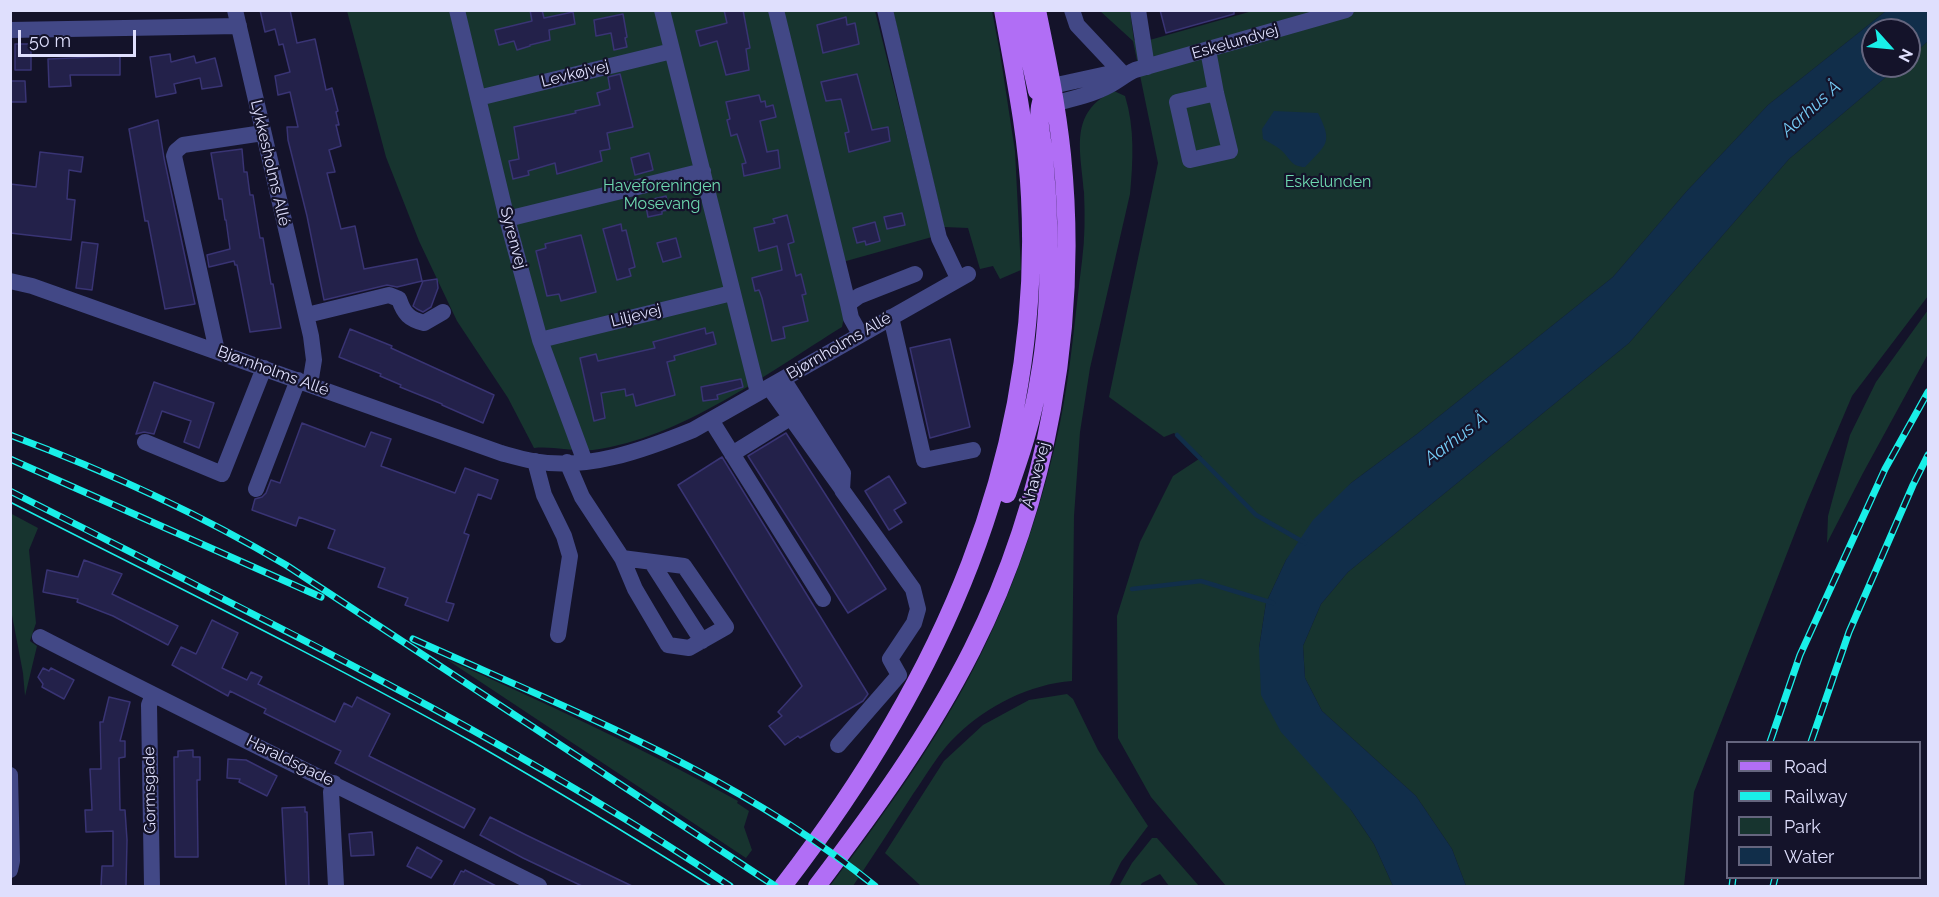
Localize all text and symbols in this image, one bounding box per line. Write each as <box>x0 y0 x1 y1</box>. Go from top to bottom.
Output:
scale bar <box>21 18 140 56</box>
north arrow <box>1861 18 1921 78</box>
street label: Eskelundvej <box>1189 20 1281 64</box>
text: 50 m <box>29 30 71 51</box>
text: N <box>1894 46 1917 65</box>
street label: Levkøjvej <box>539 56 611 92</box>
water label: Aarhus Å <box>1777 76 1845 142</box>
street label: Lykkesholms Allé <box>246 98 294 228</box>
park label: Eskelunden <box>1285 172 1371 192</box>
park label: Haveforeningen Mosevang <box>603 176 721 214</box>
street label: Syrenvej <box>496 205 530 271</box>
street label: Liljevej <box>609 300 663 332</box>
street label: Bjørnholms Allé <box>783 308 895 384</box>
street label: Bjørnholms Allé <box>215 342 331 400</box>
water label: Aarhus Å <box>1420 408 1492 470</box>
street label: Åhavevej <box>1018 440 1054 510</box>
street label: Haraldsgade <box>243 732 337 790</box>
legend <box>1726 741 1921 879</box>
street label: Gormsgade <box>140 746 160 834</box>
text: Road <box>1784 756 1827 777</box>
text: Railway <box>1784 786 1848 807</box>
text: Park <box>1784 816 1821 837</box>
text: Water <box>1784 846 1834 867</box>

